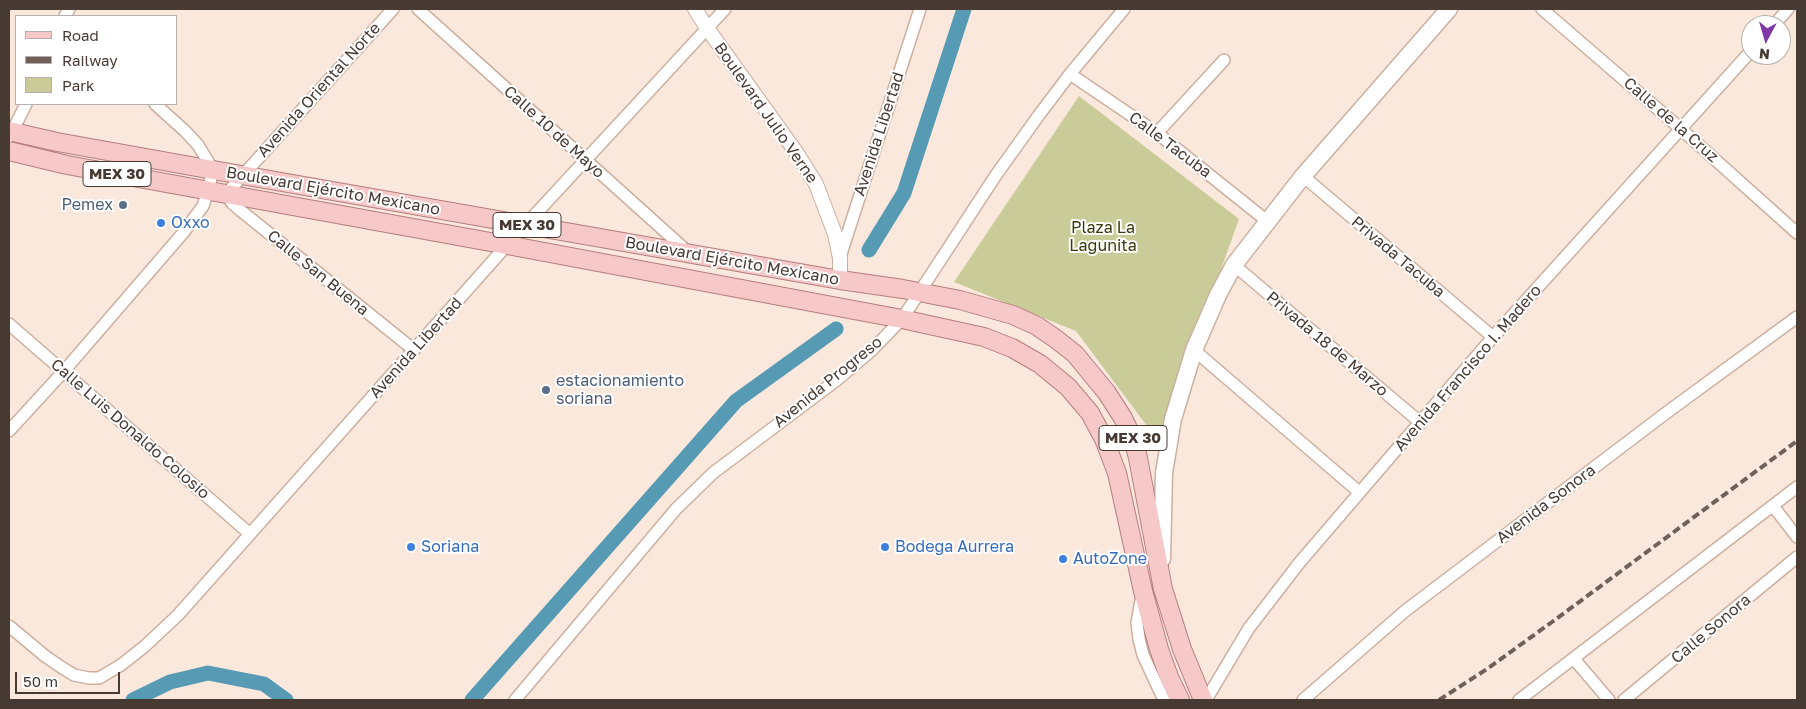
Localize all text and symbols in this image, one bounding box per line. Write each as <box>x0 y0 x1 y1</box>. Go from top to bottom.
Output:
legend <box>15 15 178 105</box>
north arrow <box>1741 15 1791 65</box>
street label: Avenida Oriental Norte <box>253 19 385 161</box>
text: Road <box>62 26 99 44</box>
street label: Boulevard Julio Verne <box>710 39 822 187</box>
text: N <box>1758 45 1771 63</box>
text: Railway <box>62 51 118 69</box>
street label: Avenida Libertad <box>850 70 908 198</box>
street label: Calle de la Cruz <box>1620 74 1722 166</box>
text: Park <box>62 76 94 94</box>
street label: Calle 10 de Mayo <box>500 82 608 182</box>
street label: Calle Tacuba <box>1125 108 1215 182</box>
road number: MEX 30 <box>83 162 151 186</box>
street label: Boulevard Ejército Mexicano <box>225 163 441 219</box>
place label: Pemex <box>61 195 113 215</box>
marker: Pemex <box>117 199 129 211</box>
road number: MEX 30 <box>493 212 561 238</box>
street label: Privada Tacuba <box>1347 212 1449 302</box>
place label: Oxxo <box>171 213 210 233</box>
marker: Oxxo <box>155 217 167 229</box>
park label: Plaza La Lagunita <box>1069 218 1137 256</box>
street label: Calle San Buena <box>263 226 373 320</box>
street label: Boulevard Ejército Mexicano <box>624 233 840 289</box>
street label: Avenida Francisco I. Madero <box>1390 281 1546 455</box>
street label: Privada 18 de Marzo <box>1262 287 1392 401</box>
street label: Avenida Libertad <box>366 294 466 402</box>
street label: Avenida Progreso <box>770 332 886 432</box>
street label: Calle Luis Donaldo Colosio <box>47 355 213 503</box>
place label: estacionamiento soriana <box>556 371 684 409</box>
marker: estacionamiento soriana <box>540 384 552 396</box>
road number: MEX 30 <box>1099 426 1167 450</box>
street label: Avenida Sonora <box>1493 460 1599 548</box>
place label: Soriana <box>421 537 479 557</box>
place label: Bodega Aurrera <box>895 537 1014 557</box>
marker: Soriana <box>405 541 417 553</box>
marker: Bodega Aurrera <box>879 541 891 553</box>
place label: AutoZone <box>1073 549 1147 569</box>
marker: AutoZone <box>1057 553 1069 565</box>
street label: Calle Sonora <box>1667 590 1755 668</box>
scale bar <box>18 662 122 694</box>
text: 50 m <box>23 672 58 690</box>

